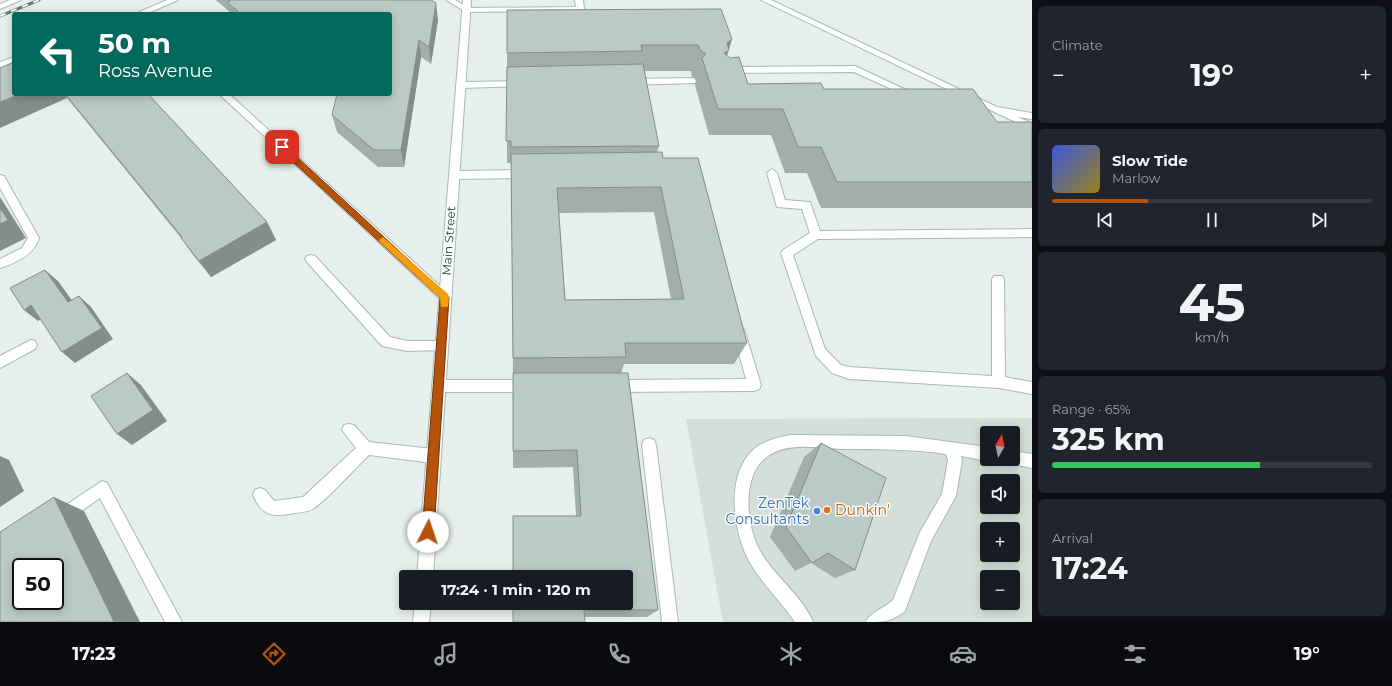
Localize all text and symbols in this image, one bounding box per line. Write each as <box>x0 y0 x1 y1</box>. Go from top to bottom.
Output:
text: 50 m <box>98 26 171 60</box>
icon: left <box>32 28 84 80</box>
text: Climate <box>1052 37 1103 53</box>
text: 19° <box>1190 57 1234 94</box>
text: Ross Avenue <box>98 60 213 82</box>
text: − <box>1052 62 1065 89</box>
text: + <box>1359 62 1372 89</box>
pin <box>265 130 299 164</box>
icon: arrive <box>271 136 293 158</box>
text: Slow Tide <box>1112 151 1188 170</box>
text: Marlow <box>1112 170 1160 186</box>
street label: Main Street <box>439 206 458 276</box>
icon: previous <box>1094 209 1116 231</box>
icon: pause <box>1201 209 1223 231</box>
icon: next <box>1308 209 1330 231</box>
text: 45 <box>1179 271 1245 334</box>
text: km/h <box>1195 329 1229 345</box>
text: Range · 65% <box>1052 401 1131 417</box>
text: 325 km <box>1052 421 1165 458</box>
north arrow <box>980 426 1020 466</box>
map controls <box>980 426 1020 610</box>
button: sound <box>980 474 1020 514</box>
place label: ZenTek Consultants <box>726 494 810 528</box>
place label: Dunkin' <box>835 501 890 519</box>
marker: Dunkin' <box>822 505 832 515</box>
marker: ZenTek Consultants <box>812 506 822 516</box>
position arrow <box>407 511 449 553</box>
button: + <box>980 522 1020 562</box>
text: Arrival <box>1052 530 1093 546</box>
text: 17:24 <box>1052 550 1128 587</box>
speed limit sign: 50 <box>12 558 64 610</box>
button: − <box>980 570 1020 610</box>
text: 17:24 · 1 min · 120 m <box>441 580 591 599</box>
icon: directions <box>260 640 288 668</box>
icon: music <box>432 640 460 668</box>
icon: phone <box>605 640 633 668</box>
icon: climate <box>777 640 805 668</box>
icon: car <box>949 640 977 668</box>
icon: filters <box>1121 640 1149 668</box>
text: 17:23 <box>72 643 116 665</box>
text: 19° <box>1294 643 1320 665</box>

